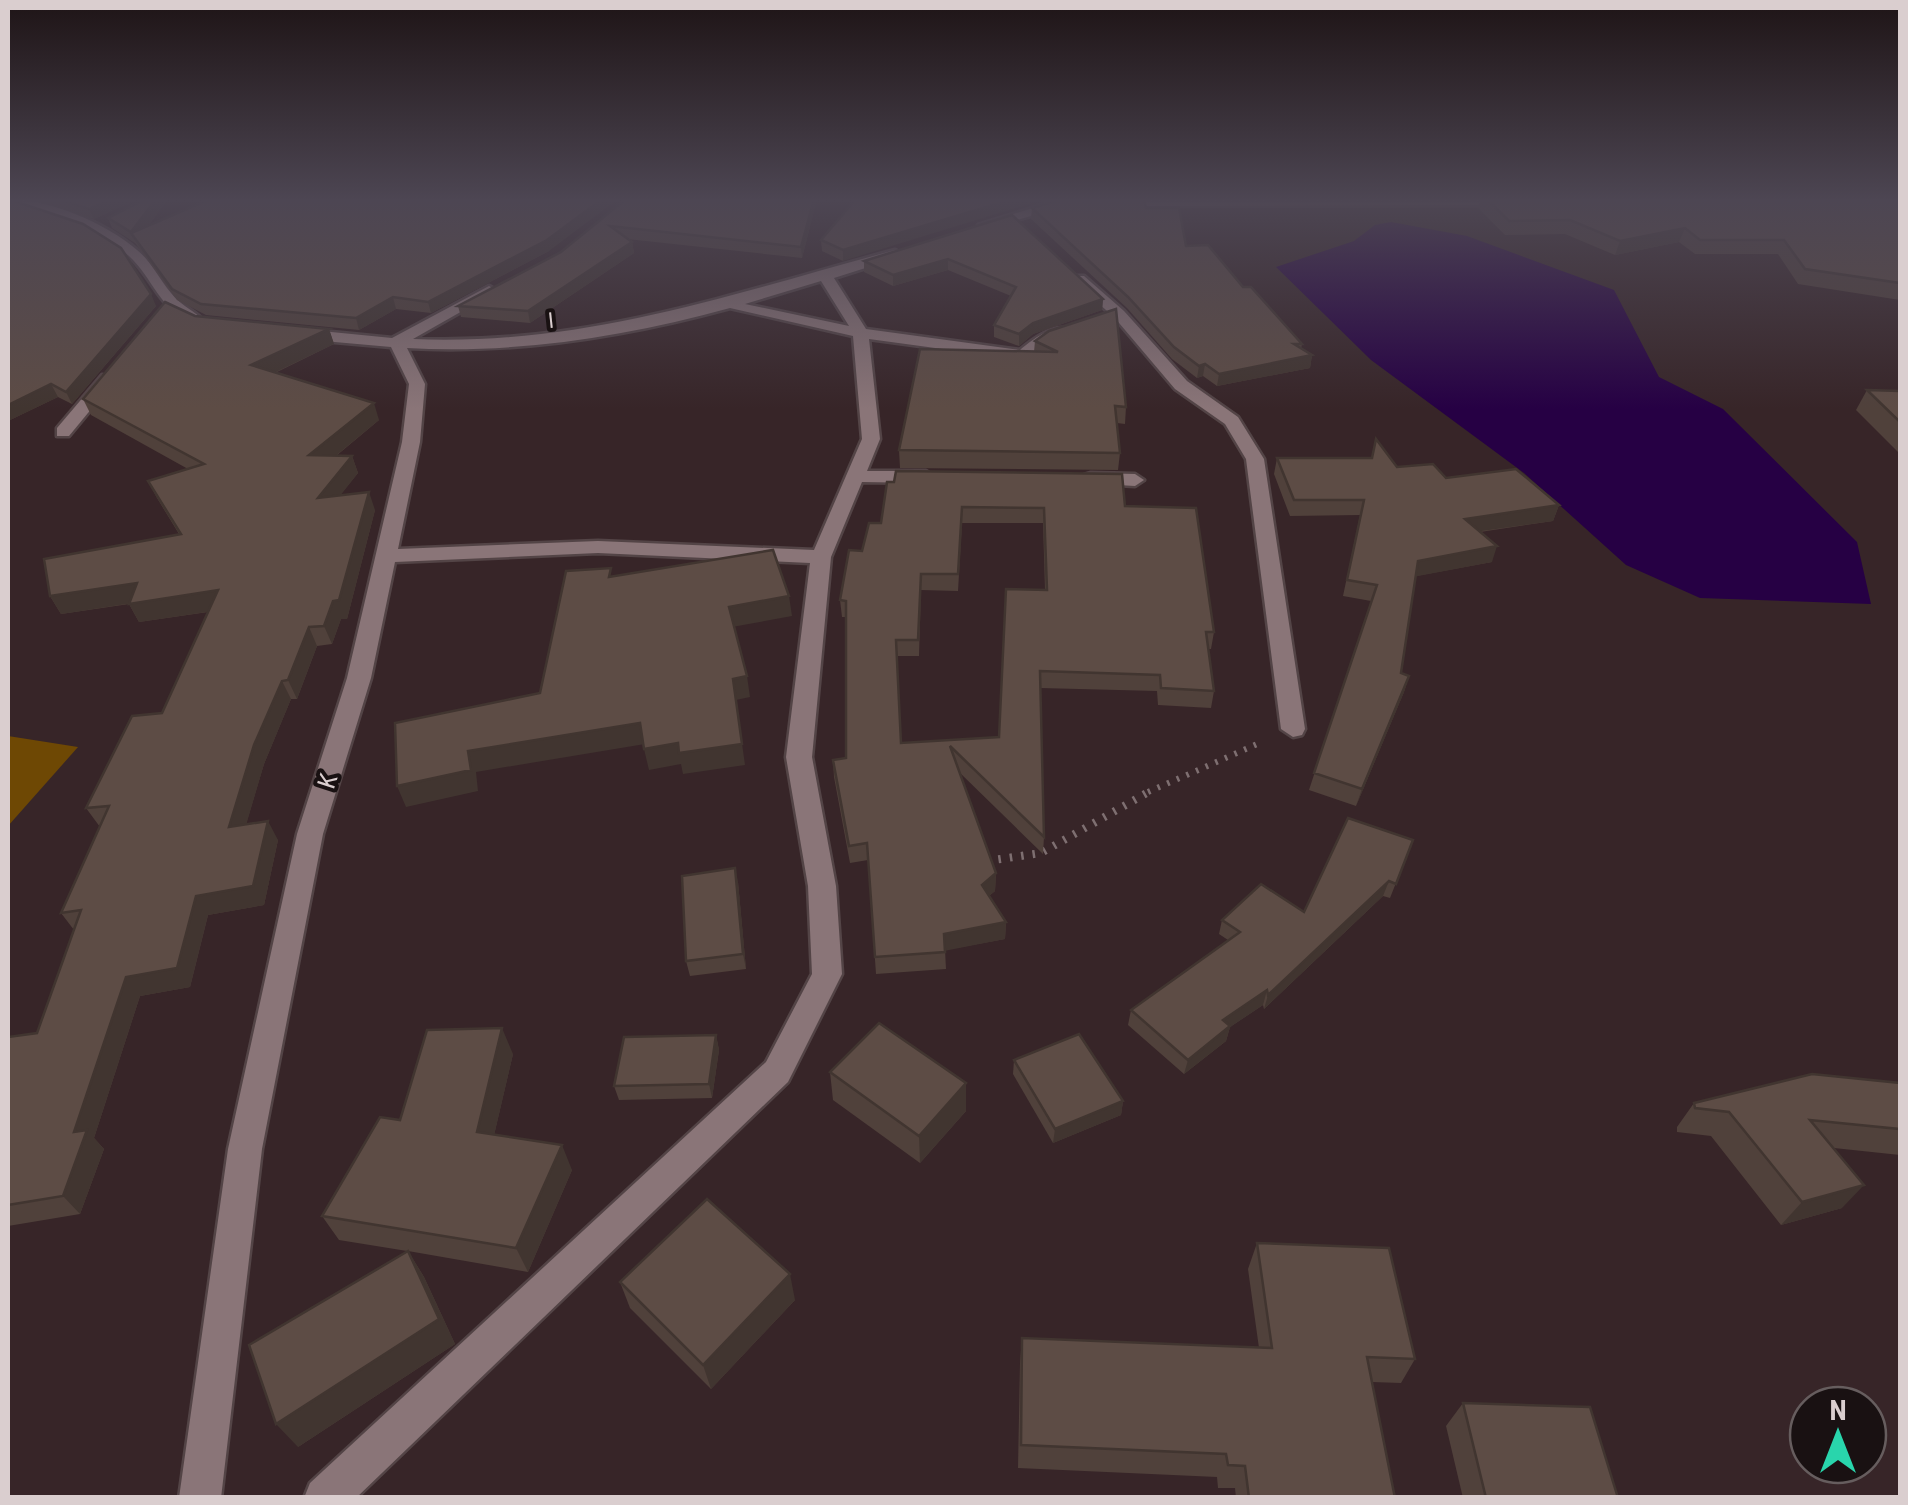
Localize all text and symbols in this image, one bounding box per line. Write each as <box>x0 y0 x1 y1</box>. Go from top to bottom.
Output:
street label: I <box>547 308 555 333</box>
street label: K <box>312 770 343 792</box>
north arrow <box>1788 1385 1888 1485</box>
text: N <box>1829 1394 1847 1427</box>

